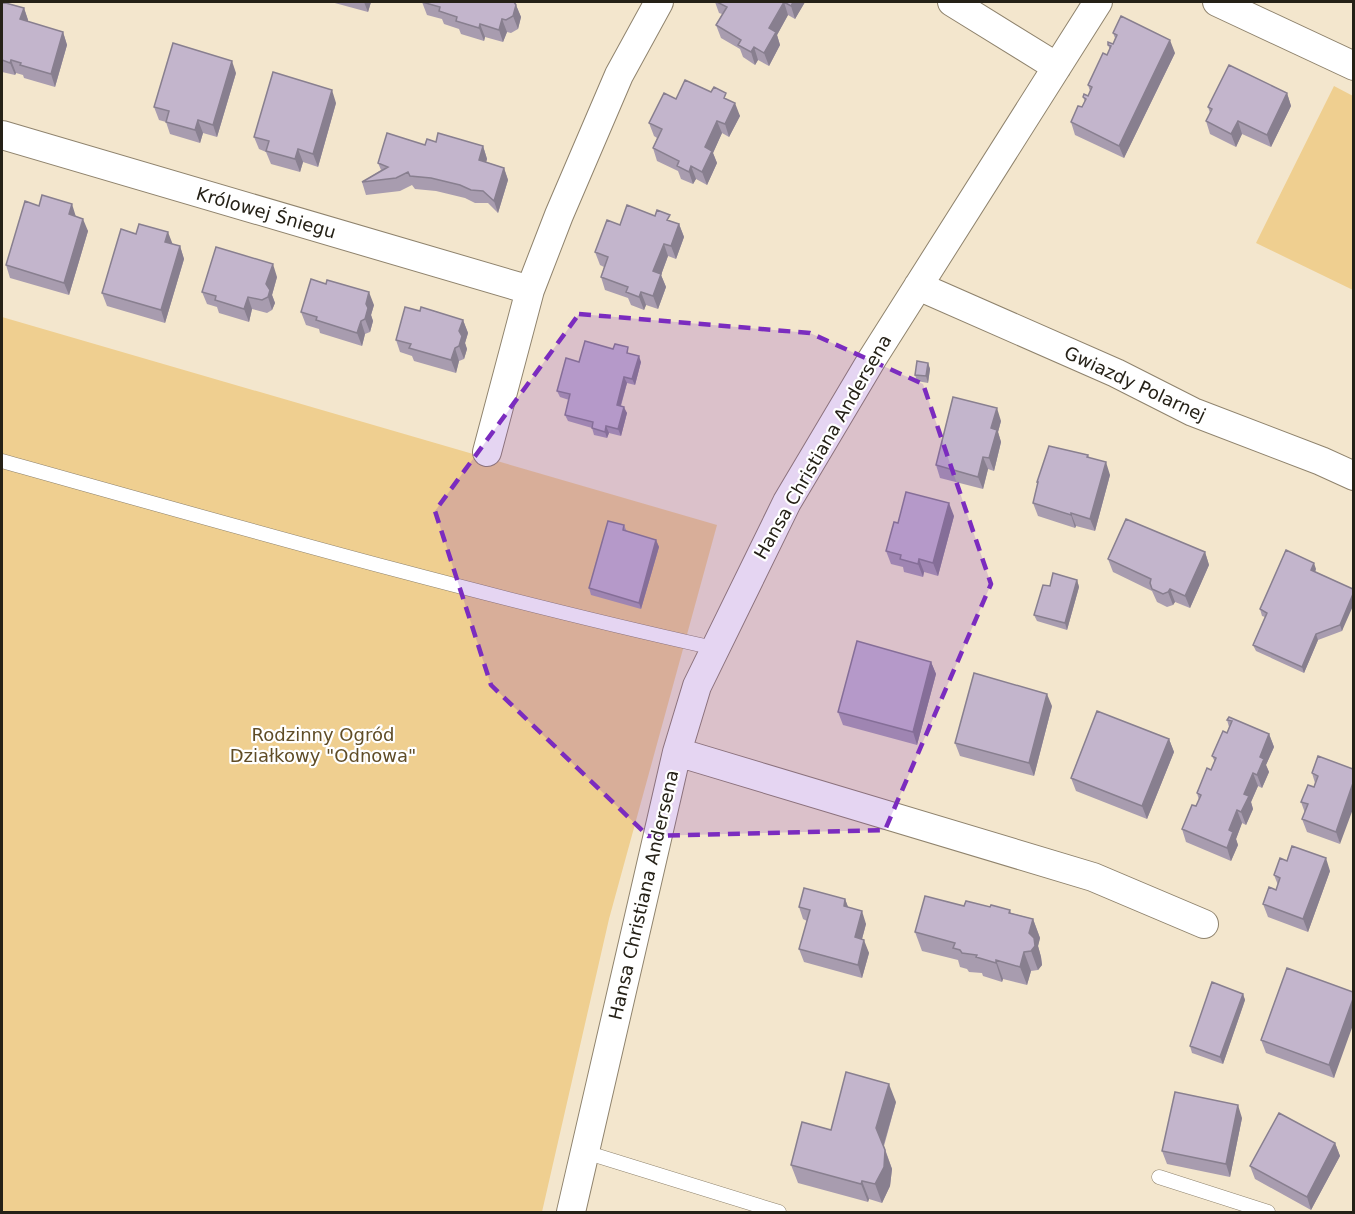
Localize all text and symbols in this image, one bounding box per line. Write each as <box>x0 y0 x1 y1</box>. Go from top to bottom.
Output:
street label: Królowej Śniegu <box>194 183 338 242</box>
street label: Hansa Christiana Andersena <box>750 331 896 563</box>
street label: Gwiazdy Polarnej <box>1061 342 1209 426</box>
park label: Rodzinny Ogród Działkowy "Odnowa" <box>230 724 416 766</box>
street label: Hansa Christiana Andersena <box>605 768 682 1022</box>

